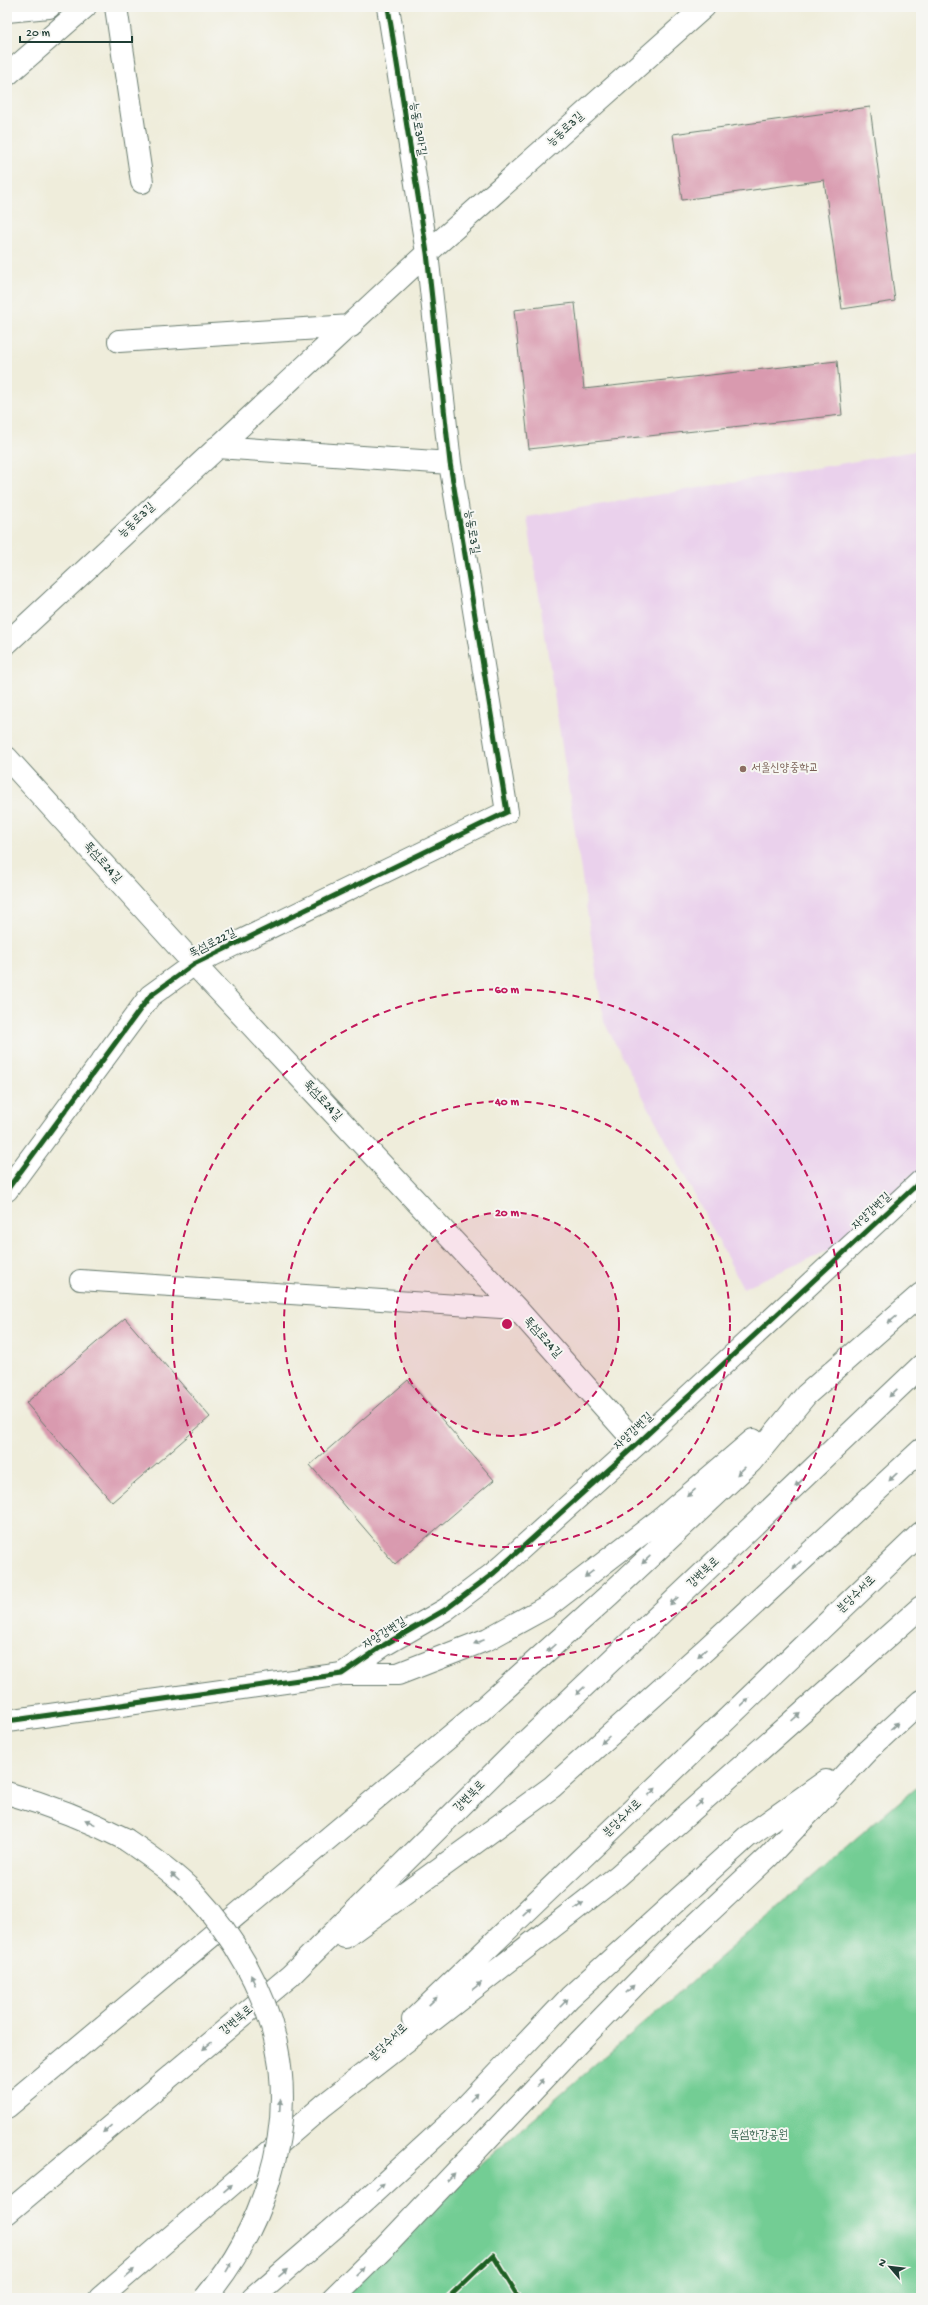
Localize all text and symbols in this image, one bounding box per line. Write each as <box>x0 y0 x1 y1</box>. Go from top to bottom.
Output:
scale bar <box>20 18 132 44</box>
text: 20 m <box>26 27 51 41</box>
street label: 능동로3마길 <box>406 101 428 157</box>
street label: 능동로3길 <box>545 110 588 150</box>
street label: 능동로3길 <box>116 500 158 541</box>
street label: 능동로3길 <box>461 509 481 556</box>
place label: 서울신양중학교 <box>751 762 819 776</box>
marker: 서울신양중학교 <box>738 764 748 774</box>
street label: 뚝섬로24길 <box>80 840 124 887</box>
street label: 뚝섬로22길 <box>187 926 239 962</box>
text: 60 m <box>495 984 520 998</box>
street label: 뚝섬로24길 <box>300 1078 344 1124</box>
text: 40 m <box>494 1096 519 1110</box>
street label: 자양강변길 <box>850 1190 895 1234</box>
text: 20 m <box>495 1207 520 1221</box>
street label: 뚝섬로24길 <box>520 1315 564 1362</box>
one-way arrow <box>886 1315 897 1324</box>
centre of rings <box>500 1317 514 1331</box>
one-way arrow <box>888 1388 898 1398</box>
street label: 자양강변길 <box>612 1410 657 1454</box>
one-way arrow <box>736 1466 746 1476</box>
one-way arrow <box>888 1472 898 1482</box>
one-way arrow <box>794 1478 804 1488</box>
one-way arrow <box>685 1489 696 1498</box>
one-way arrow <box>641 1555 651 1565</box>
street label: 강변북로 <box>685 1555 723 1591</box>
one-way arrow <box>792 1561 803 1570</box>
one-way arrow <box>584 1570 594 1578</box>
street label: 분당수서로 <box>834 1572 879 1617</box>
one-way arrow <box>669 1597 679 1606</box>
street label: 자양강변길 <box>361 1615 409 1653</box>
one-way arrow <box>472 1640 484 1646</box>
one-way arrow <box>545 1643 556 1652</box>
one-way arrow <box>697 1649 707 1658</box>
one-way arrow <box>575 1686 585 1696</box>
one-way arrow <box>740 1697 750 1707</box>
one-way arrow <box>791 1713 802 1722</box>
one-way arrow <box>889 1721 899 1730</box>
one-way arrow <box>599 1735 610 1744</box>
street label: 강변북로 <box>451 1778 489 1816</box>
one-way arrow <box>646 1787 657 1796</box>
street label: 분당수서로 <box>600 1796 645 1841</box>
one-way arrow <box>694 1799 704 1808</box>
one-way arrow <box>85 1818 96 1825</box>
one-way arrow <box>170 1872 181 1881</box>
one-way arrow <box>574 1902 585 1911</box>
one-way arrow <box>522 1906 532 1915</box>
one-way arrow <box>250 1974 256 1986</box>
one-way arrow <box>471 1982 482 1991</box>
one-way arrow <box>626 1984 635 1994</box>
one-way arrow <box>428 1996 439 2005</box>
one-way arrow <box>560 1998 569 2008</box>
street label: 강변북로 <box>218 2003 256 2039</box>
street label: 분당수서로 <box>366 2020 411 2065</box>
one-way arrow <box>201 2042 212 2051</box>
one-way arrow <box>535 2078 545 2088</box>
one-way arrow <box>470 2092 479 2102</box>
one-way arrow <box>277 2099 284 2111</box>
one-way arrow <box>101 2125 112 2134</box>
park label: 뚝섬한강공원 <box>730 2129 788 2143</box>
one-way arrow <box>446 2172 456 2182</box>
one-way arrow <box>375 2182 385 2192</box>
one-way arrow <box>223 2183 234 2192</box>
north arrow <box>870 2247 910 2287</box>
text: N <box>876 2257 890 2269</box>
one-way arrow <box>226 2261 233 2273</box>
one-way arrow <box>355 2266 365 2276</box>
one-way arrow <box>124 2268 135 2277</box>
one-way arrow <box>277 2268 288 2277</box>

